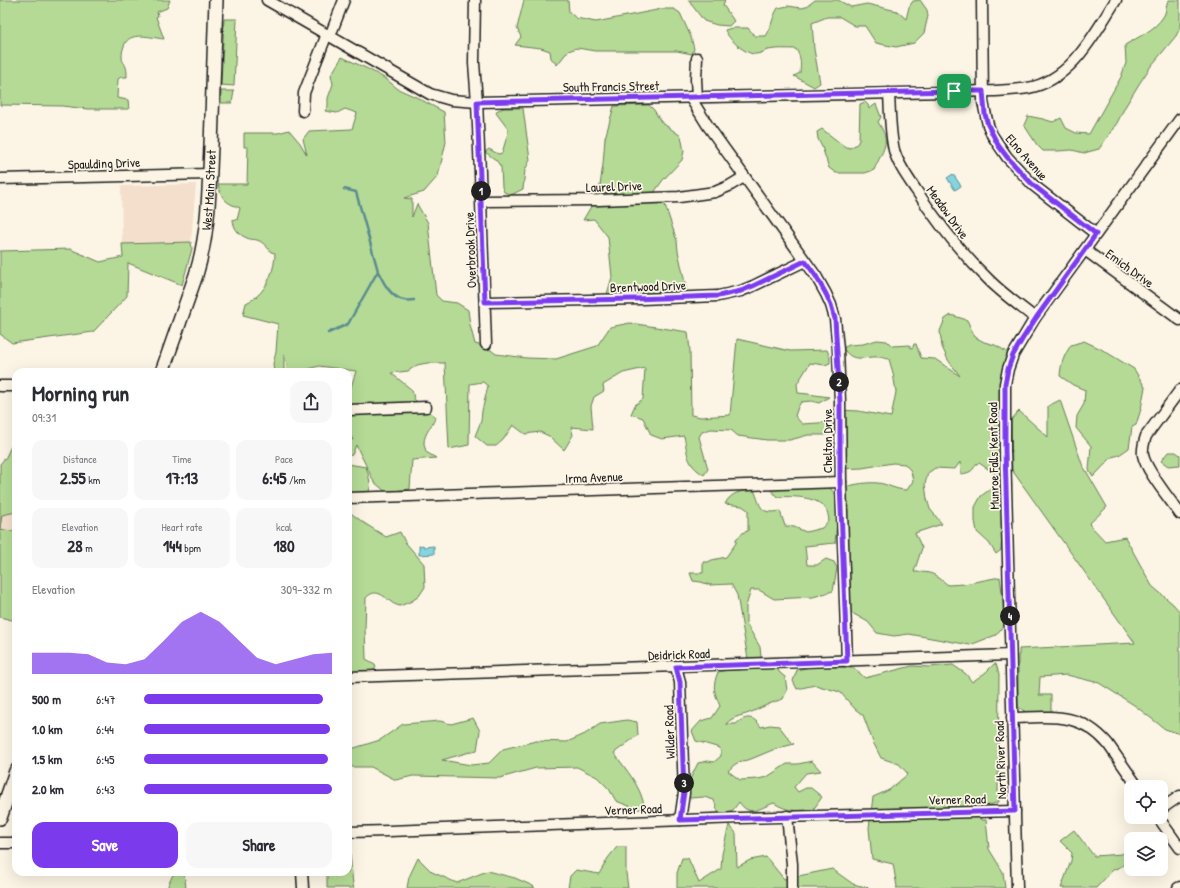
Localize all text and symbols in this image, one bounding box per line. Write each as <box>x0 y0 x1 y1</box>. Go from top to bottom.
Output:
pin <box>937 74 971 108</box>
street label: South Francis Street <box>563 76 660 96</box>
icon: arrive <box>943 80 965 102</box>
street label: Elno Avenue <box>1002 130 1052 184</box>
street label: West Main Street <box>197 149 220 231</box>
street label: Spaulding Drive <box>68 153 140 173</box>
street label: Laurel Drive <box>586 176 642 196</box>
pin: 1 <box>471 181 491 201</box>
street label: Meadow Drive <box>923 182 973 242</box>
text: 1 <box>479 184 483 198</box>
street label: Overbrook Drive <box>460 212 480 288</box>
street label: Emich Drive <box>1102 244 1158 292</box>
street label: Brentwood Drive <box>610 276 686 296</box>
pin: 2 <box>829 372 849 392</box>
text: 2 <box>836 375 842 389</box>
text: Morning run <box>32 378 129 408</box>
button: share <box>290 381 332 423</box>
street label: Munroe Falls Kent Road <box>983 402 1003 510</box>
text: 09:31 <box>32 408 56 426</box>
street label: Chelton Drive <box>818 409 836 473</box>
text: Distance <box>63 452 97 466</box>
text: Time <box>172 452 192 466</box>
text: Pace <box>275 452 293 466</box>
text: 2.55 <box>60 466 86 489</box>
text: 17:13 <box>166 466 198 489</box>
text: 6:45 <box>262 466 287 489</box>
street label: Irma Avenue <box>565 467 623 487</box>
text: km <box>86 473 100 487</box>
text: /km <box>287 473 306 487</box>
text: Elevation <box>62 520 98 534</box>
text: Heart rate <box>161 520 203 534</box>
text: kcal <box>276 520 292 534</box>
text: 28 <box>67 534 83 557</box>
text: 144 <box>163 534 182 557</box>
text: 180 <box>273 534 295 557</box>
text: m <box>83 541 93 555</box>
text: bpm <box>182 541 201 555</box>
text: Elevation <box>32 580 75 598</box>
text: 309–332 m <box>281 580 332 598</box>
pin: 4 <box>1000 606 1020 626</box>
text: 4 <box>1008 609 1012 623</box>
street label: Deidrick Road <box>648 644 710 664</box>
text: 500 m <box>32 690 61 708</box>
text: 6:47 <box>96 690 116 708</box>
street label: Wilder Road <box>659 705 679 759</box>
text: 1.0 km <box>32 720 63 738</box>
text: 6:44 <box>96 720 114 738</box>
street label: North River Road <box>990 720 1010 800</box>
text: 1.5 km <box>32 750 62 768</box>
text: 6:45 <box>96 750 115 768</box>
pin: 3 <box>674 773 694 793</box>
text: 3 <box>682 776 686 790</box>
text: 2.0 km <box>32 780 64 798</box>
text: 6:43 <box>96 780 115 798</box>
map controls <box>1124 780 1168 876</box>
button: locate <box>1124 780 1168 824</box>
street label: Verner Road <box>928 789 986 809</box>
street label: Verner Road <box>604 799 662 819</box>
button: Save <box>32 822 178 868</box>
button: Share <box>186 822 332 868</box>
button: layers <box>1124 832 1168 876</box>

